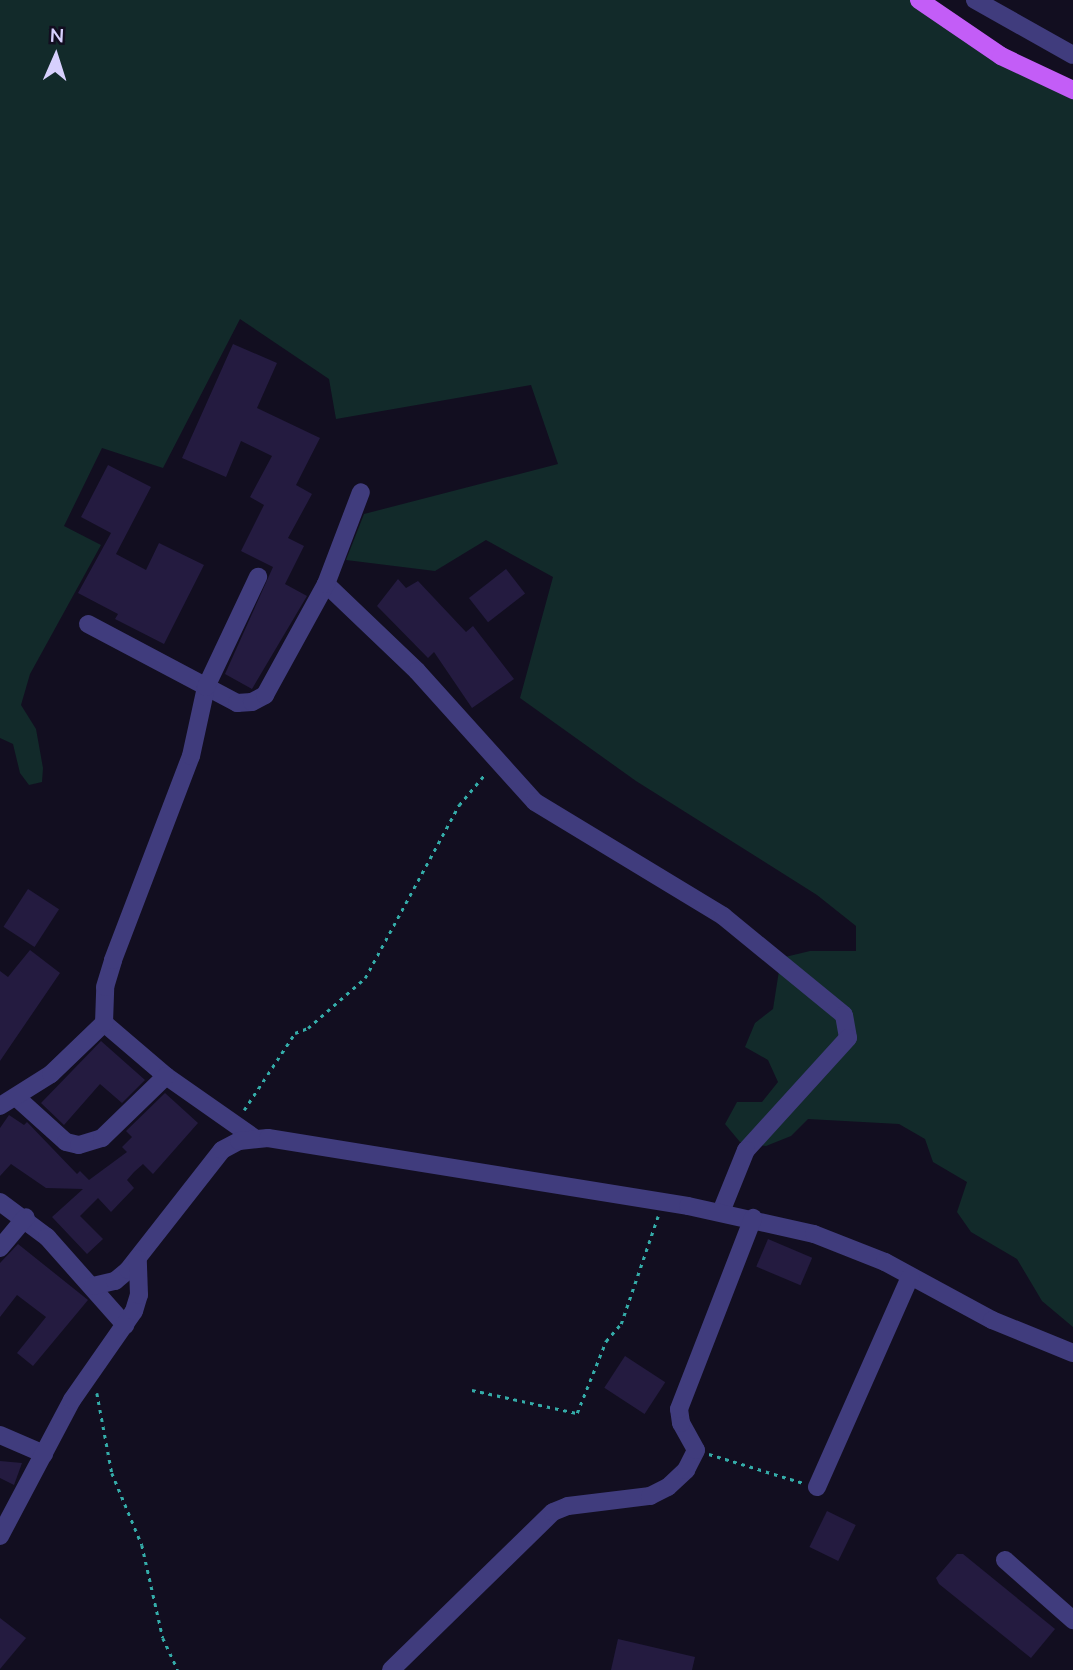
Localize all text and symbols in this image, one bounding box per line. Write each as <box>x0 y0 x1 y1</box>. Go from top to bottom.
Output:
north arrow <box>21 21 91 91</box>
text: N <box>49 23 65 47</box>

